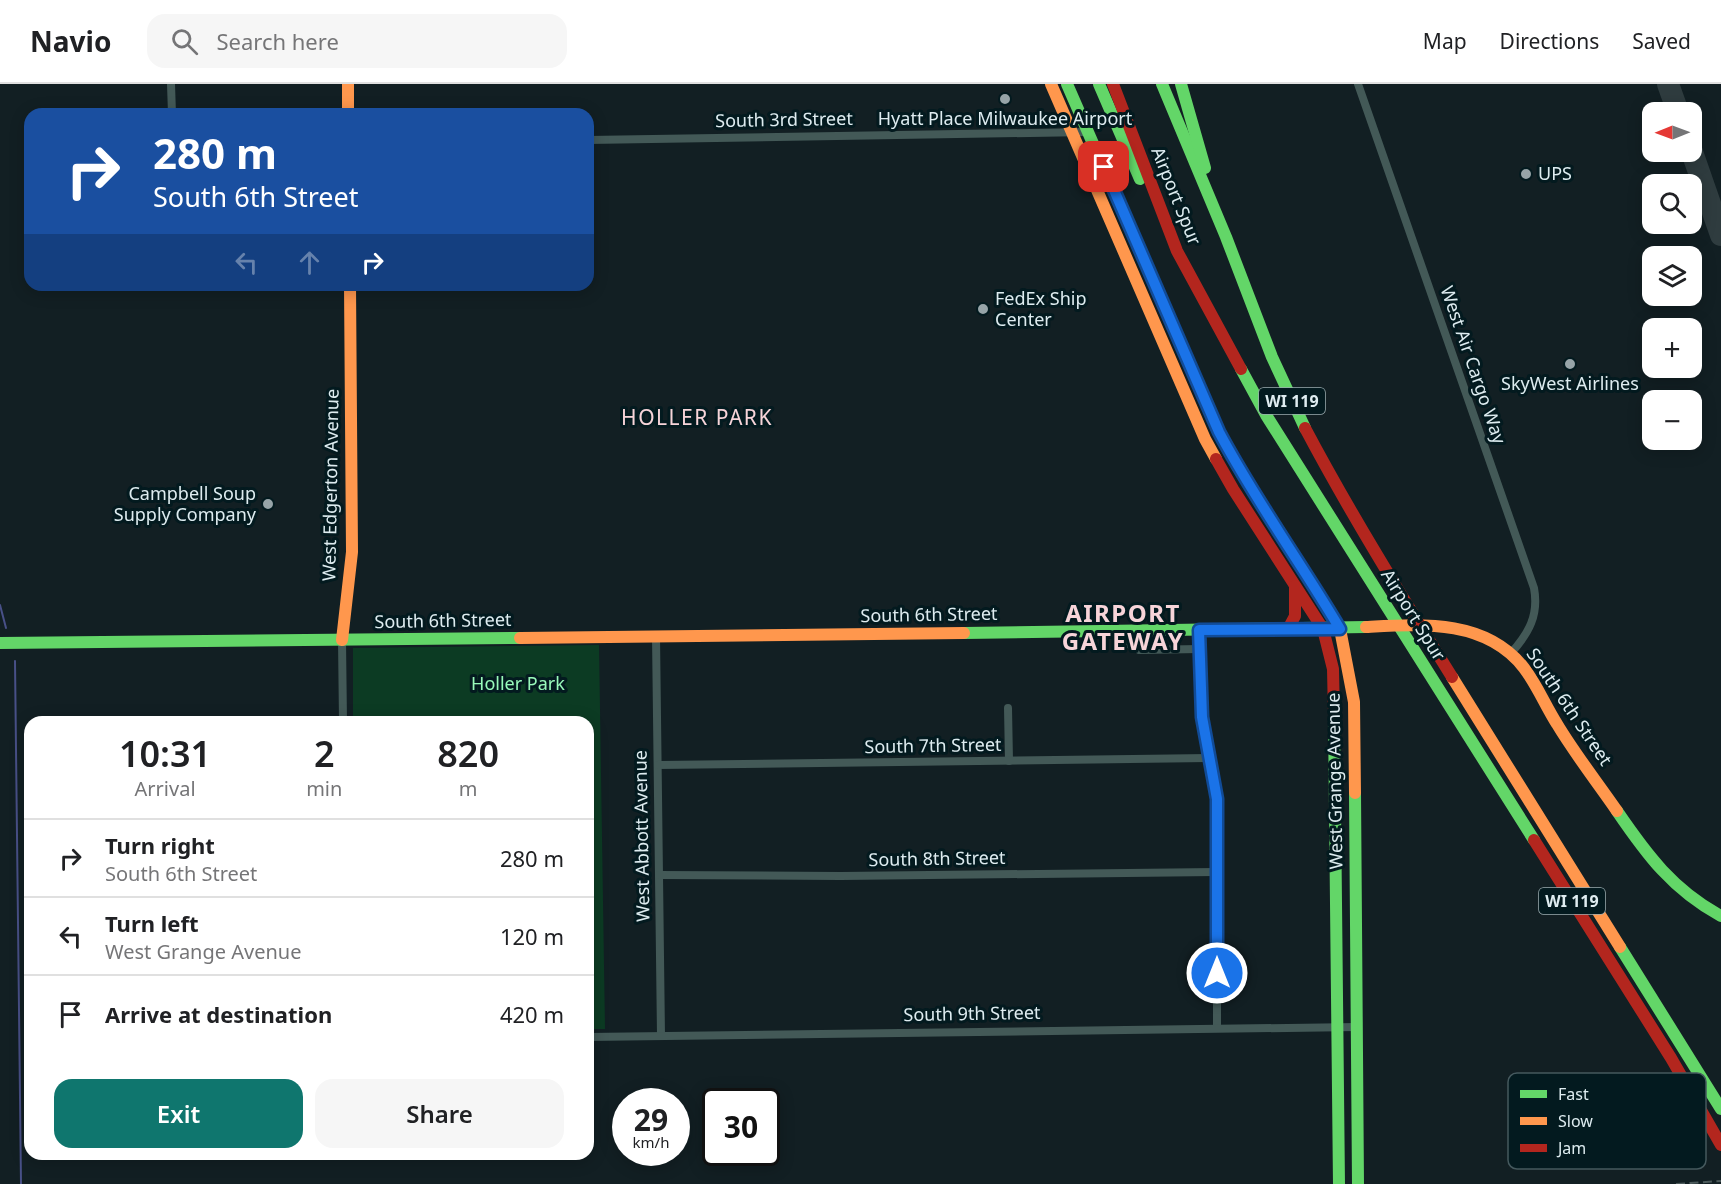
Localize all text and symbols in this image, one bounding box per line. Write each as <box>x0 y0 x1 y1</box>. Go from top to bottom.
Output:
search box <box>147 14 567 68</box>
text: Navio <box>30 22 111 60</box>
icon: search <box>168 25 201 58</box>
text: Search here <box>216 26 339 56</box>
text: Map <box>1423 27 1467 55</box>
text: Directions <box>1500 27 1599 55</box>
text: Saved <box>1632 27 1691 55</box>
marker: Hyatt Place Milwaukee Airport <box>998 92 1012 106</box>
north arrow <box>1642 102 1702 162</box>
map controls <box>1642 102 1702 450</box>
street label: South 3rd Street <box>715 106 853 132</box>
place label: Hyatt Place Milwaukee Airport <box>878 106 1133 130</box>
text: 280 m <box>153 124 277 181</box>
icon: right <box>54 132 132 210</box>
pin <box>1078 141 1129 192</box>
street label: Airport Spur <box>1146 143 1208 249</box>
icon: arrive <box>1087 150 1120 183</box>
place label: UPS <box>1538 161 1572 185</box>
marker: UPS <box>1519 167 1533 181</box>
button: search <box>1642 174 1702 234</box>
text: South 6th Street <box>153 178 359 215</box>
icon: left <box>230 246 263 279</box>
icon: ahead <box>293 246 326 279</box>
icon: right <box>356 246 389 279</box>
button: layers <box>1642 246 1702 306</box>
street label: West Air Cargo Way <box>1436 282 1513 448</box>
place label: FedEx Ship Center <box>995 286 1087 331</box>
marker: FedEx Ship Center <box>976 302 990 316</box>
button: + <box>1642 318 1702 378</box>
marker: SkyWest Airlines <box>1563 357 1577 371</box>
place label: SkyWest Airlines <box>1501 371 1639 395</box>
road number: WI 119 <box>1259 388 1325 414</box>
street label: West Edgerton Avenue <box>316 389 344 581</box>
button: − <box>1642 390 1702 450</box>
district label: HOLLER PARK <box>621 403 773 431</box>
place label: Campbell Soup Supply Company <box>114 481 257 526</box>
marker: Campbell Soup Supply Company <box>261 497 275 511</box>
street label: Airport Spur <box>1376 564 1452 665</box>
district label: AIRPORT GATEWAY <box>1062 596 1184 657</box>
street label: South 6th Street <box>860 601 998 627</box>
street label: South 6th Street <box>374 607 512 633</box>
street label: South 6th Street <box>1522 643 1618 770</box>
park label: Holler Park <box>471 671 565 695</box>
street label: West Grange Avenue <box>1320 692 1348 870</box>
text: 10:31 <box>119 729 211 778</box>
text: 2 <box>314 729 335 778</box>
text: 820 <box>437 729 499 778</box>
street label: South 7th Street <box>864 732 1002 758</box>
street label: West Abbott Avenue <box>628 750 654 922</box>
text: Arrival <box>135 775 196 802</box>
text: min <box>306 775 342 802</box>
text: m <box>459 775 478 802</box>
text: Turn right <box>105 830 215 860</box>
icon: right <box>54 842 87 875</box>
text: 280 m <box>500 843 564 873</box>
street label: South 8th Street <box>868 845 1006 871</box>
text: South 6th Street <box>105 860 257 887</box>
road number: WI 119 <box>1539 888 1605 914</box>
text: Turn left <box>105 908 199 938</box>
icon: left <box>54 920 87 953</box>
text: 120 m <box>500 921 564 951</box>
text: West Grange Avenue <box>105 938 301 965</box>
position arrow <box>1185 941 1249 1005</box>
icon: arrive <box>54 998 87 1031</box>
text: Arrive at destination <box>105 999 332 1029</box>
text: 420 m <box>500 999 564 1029</box>
street label: South 9th Street <box>903 1000 1041 1026</box>
legend <box>1508 1073 1706 1169</box>
button: Exit <box>54 1079 303 1148</box>
button: Share <box>315 1079 564 1148</box>
text: Fast <box>1558 1083 1589 1105</box>
speed limit sign: 30 <box>702 1088 780 1166</box>
text: 29 <box>634 1099 668 1140</box>
text: Slow <box>1558 1110 1593 1132</box>
text: km/h <box>633 1132 669 1152</box>
text: Jam <box>1556 1137 1586 1159</box>

